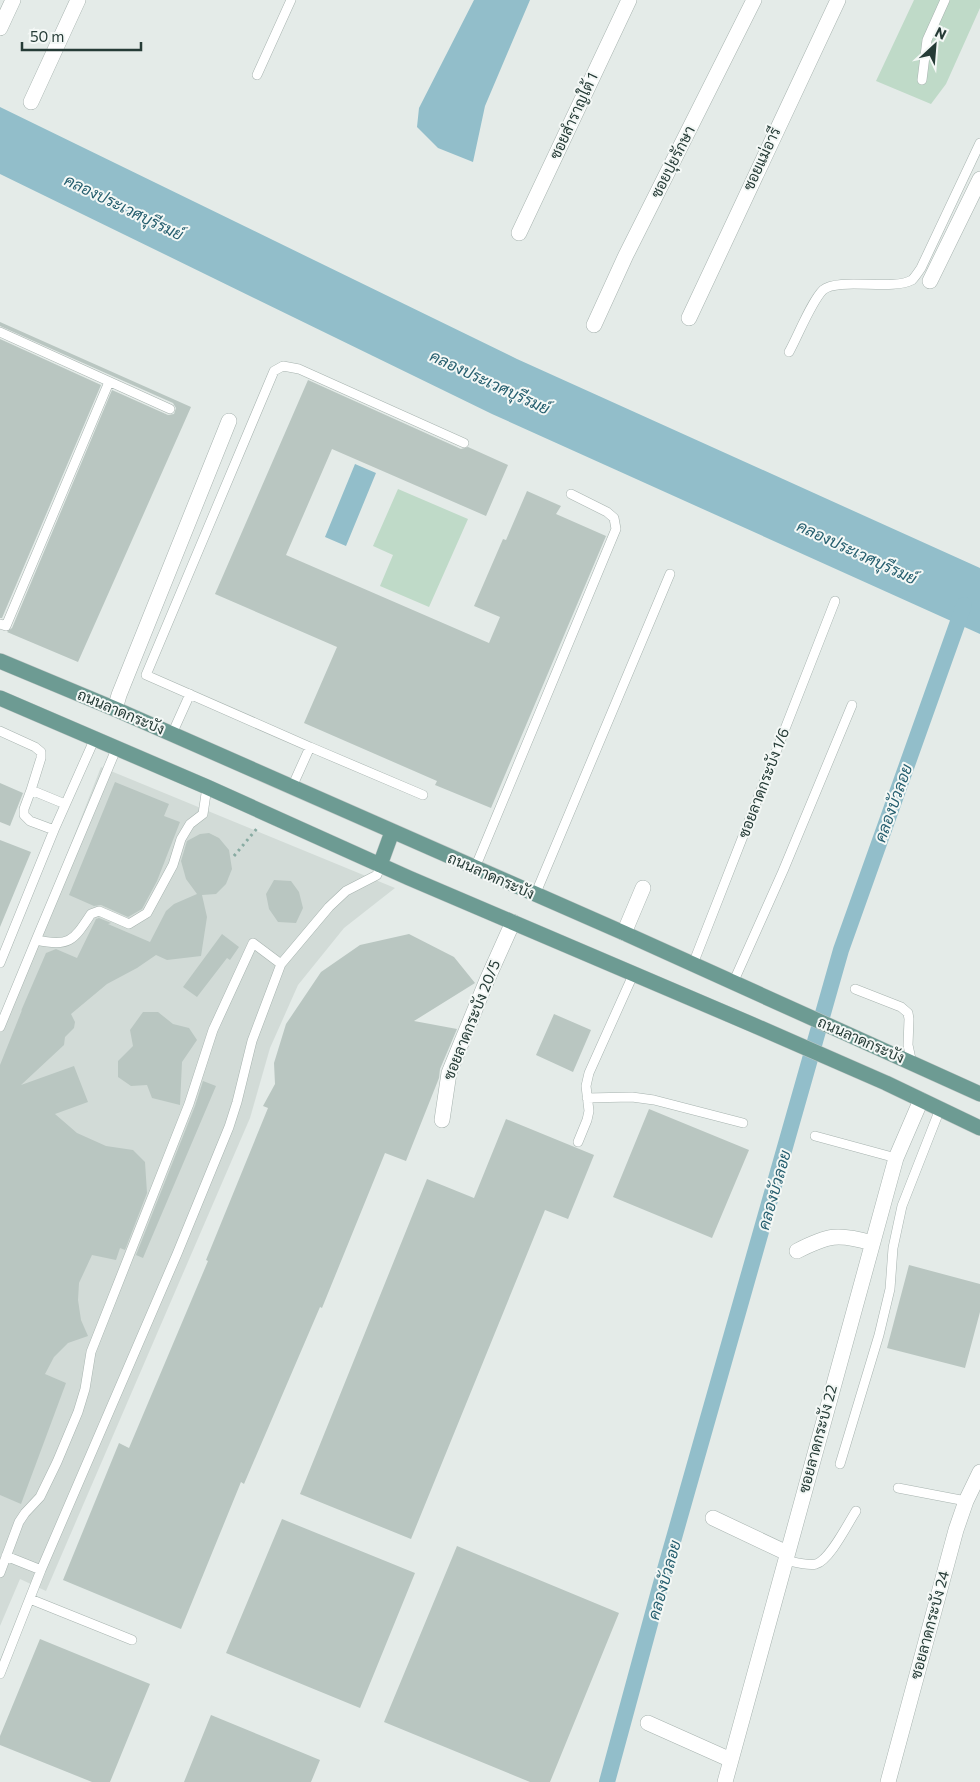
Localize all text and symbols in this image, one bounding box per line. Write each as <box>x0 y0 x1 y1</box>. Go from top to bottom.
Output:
scale bar <box>22 20 141 52</box>
north arrow <box>910 20 960 70</box>
text: N <box>932 23 949 43</box>
text: 50 m <box>30 27 64 45</box>
street label: ซอยสำราญใต้ 1 <box>545 69 602 162</box>
street label: ซอยปุยรักษา <box>646 123 701 202</box>
street label: ซอยแม่อารี <box>739 124 784 193</box>
water label: คลองประเวศบุรีรมย์ <box>60 168 189 247</box>
water label: คลองประเวศบุรีรมย์ <box>426 344 556 421</box>
water label: คลองประเวศบุรีรมย์ <box>793 514 923 591</box>
street label: ถนนลาดกระบัง <box>75 685 168 738</box>
street label: ซอยลาดกระบัง 1/6 <box>734 725 792 840</box>
water label: คลองบัวลอย <box>870 761 915 845</box>
street label: ถนนลาดกระบัง <box>445 848 538 902</box>
street label: ซอยลาดกระบัง 20/5 <box>439 957 503 1082</box>
street label: ถนนลาดกระบัง <box>815 1012 908 1066</box>
water label: คลองบัวลอย <box>753 1148 794 1232</box>
street label: ซอยลาดกระบัง 22 <box>794 1383 840 1495</box>
water label: คลองบัวลอย <box>643 1538 684 1622</box>
street label: ซอยลาดกระบัง 24 <box>906 1568 952 1681</box>

